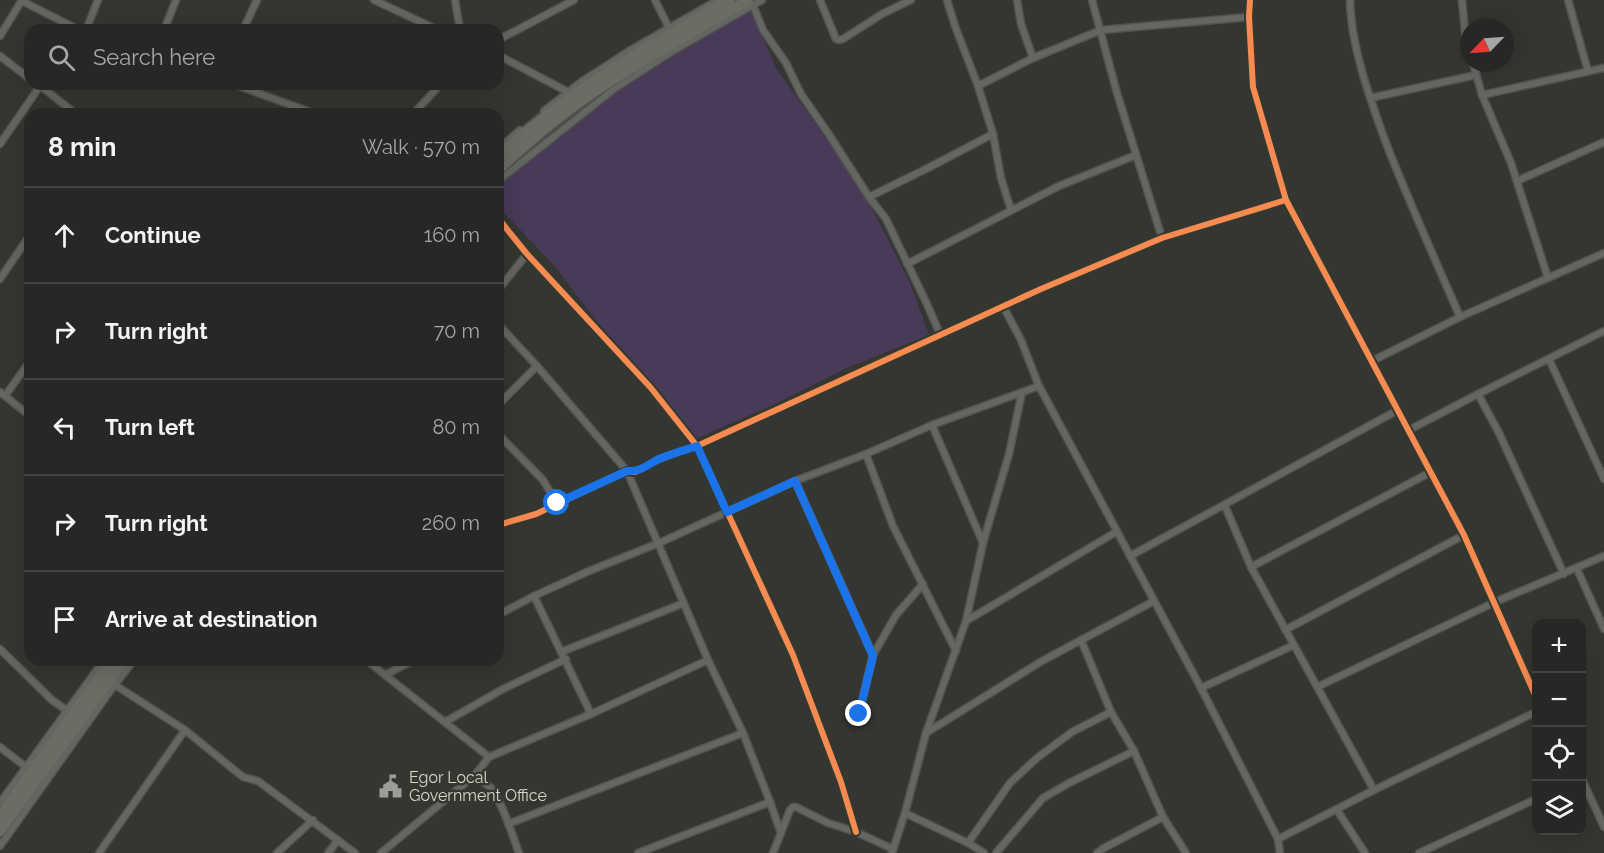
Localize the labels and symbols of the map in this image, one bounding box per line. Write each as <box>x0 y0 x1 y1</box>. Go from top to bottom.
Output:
north arrow <box>1460 18 1514 72</box>
route start <box>543 489 569 515</box>
route end <box>845 700 871 726</box>
place label: Egor Local Government Office <box>409 768 547 805</box>
public building icon: Egor Local Government Office <box>378 773 404 799</box>

